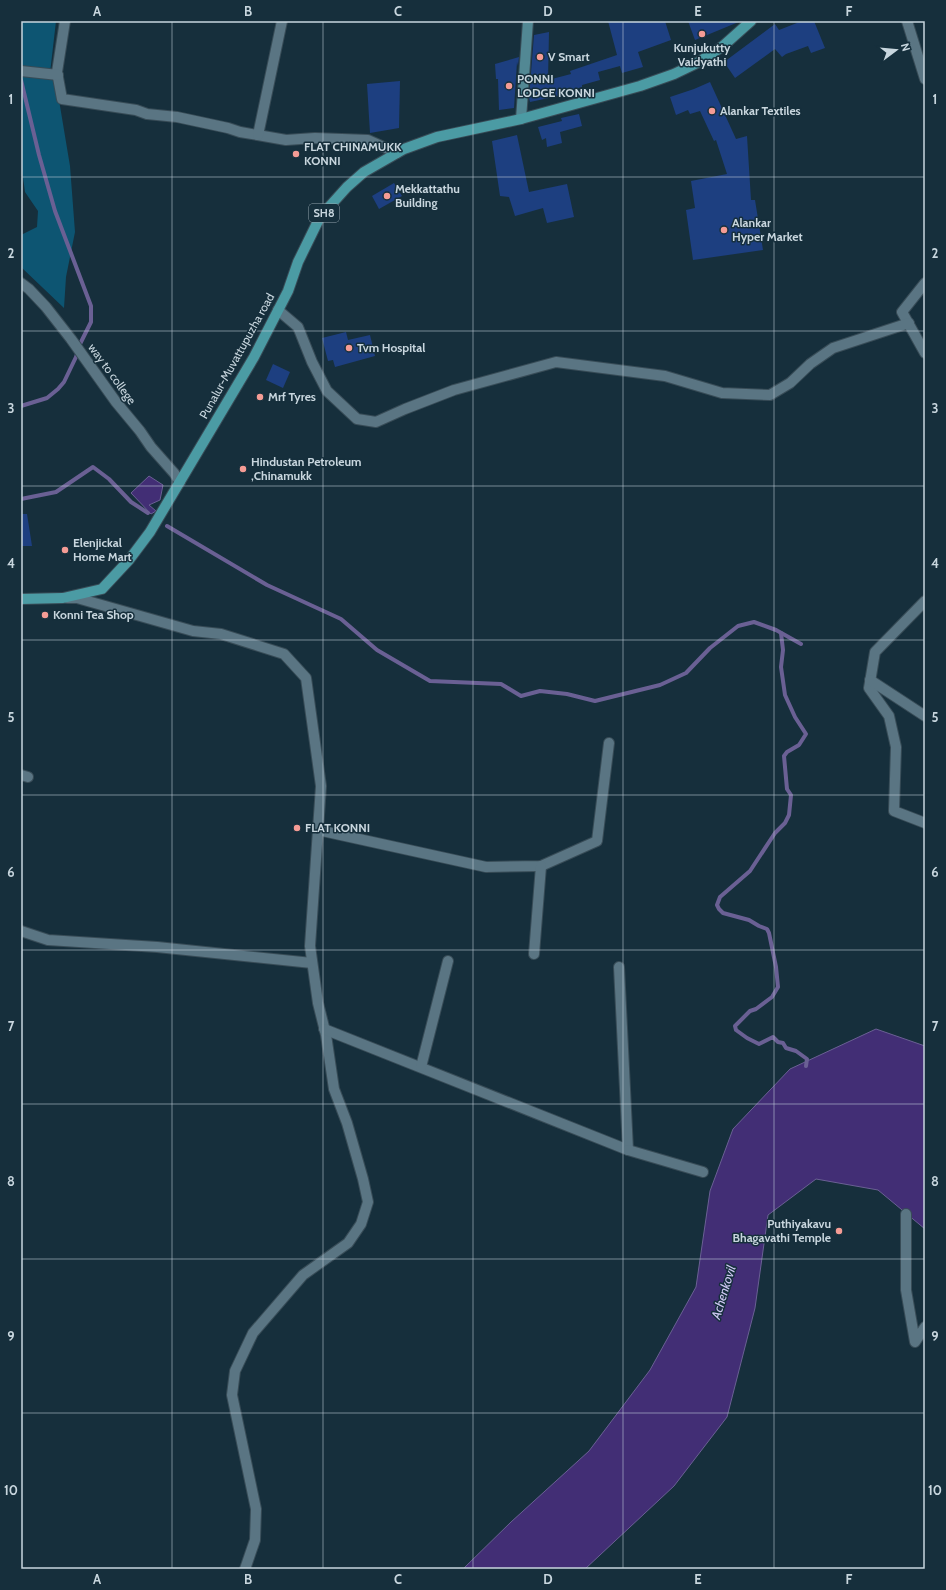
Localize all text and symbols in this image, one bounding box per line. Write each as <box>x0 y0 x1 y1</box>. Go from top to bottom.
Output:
text: A <box>93 3 102 19</box>
text: B <box>244 3 252 19</box>
text: C <box>394 3 402 19</box>
text: D <box>543 3 553 19</box>
text: E <box>694 3 702 19</box>
text: F <box>846 3 853 19</box>
marker: Kunjukutty Vaidyathi <box>697 29 707 39</box>
north arrow <box>876 30 916 70</box>
place label: Kunjukutty Vaidyathi <box>673 40 731 69</box>
text: N <box>898 42 913 53</box>
place label: V Smart <box>548 49 590 64</box>
marker: V Smart <box>535 52 545 62</box>
place label: PONNI LODGE KONNI <box>517 71 595 100</box>
marker: PONNI LODGE KONNI <box>504 81 514 91</box>
text: 1 <box>9 91 13 107</box>
text: 1 <box>933 91 937 107</box>
place label: Alankar Textiles <box>720 103 801 118</box>
marker: Alankar Textiles <box>707 106 717 116</box>
place label: FLAT CHINAMUKK KONNI <box>304 139 402 168</box>
marker: FLAT CHINAMUKK KONNI <box>291 149 301 159</box>
place label: Mekkattathu Building <box>395 181 460 210</box>
marker: Mekkattathu Building <box>382 191 392 201</box>
road number: SH8 <box>309 204 339 222</box>
place label: Alankar Hyper Market <box>732 215 803 244</box>
marker: Alankar Hyper Market <box>719 225 729 235</box>
text: 2 <box>8 245 15 261</box>
text: 2 <box>932 245 939 261</box>
street label: Punalur-Muvattupuzha road <box>196 290 277 421</box>
street label: way to college <box>85 340 140 407</box>
place label: Tvm Hospital <box>357 340 425 355</box>
marker: Tvm Hospital <box>344 343 354 353</box>
place label: Mrf Tyres <box>268 389 316 404</box>
marker: Mrf Tyres <box>255 392 265 402</box>
text: 3 <box>7 400 15 416</box>
text: 3 <box>931 400 939 416</box>
place label: Hindustan Petroleum ,Chinamukk <box>251 454 361 483</box>
marker: Hindustan Petroleum ,Chinamukk <box>238 464 248 474</box>
place label: Elenjickal Home Mart <box>73 535 132 564</box>
marker: Elenjickal Home Mart <box>60 545 70 555</box>
text: 4 <box>7 555 15 571</box>
text: 4 <box>931 555 939 571</box>
place label: Konni Tea Shop <box>53 607 134 622</box>
marker: Konni Tea Shop <box>40 610 50 620</box>
text: 5 <box>8 709 15 725</box>
text: 5 <box>932 709 939 725</box>
place label: FLAT KONNI <box>305 820 370 835</box>
marker: FLAT KONNI <box>292 823 302 833</box>
text: 6 <box>7 864 15 880</box>
text: 6 <box>931 864 939 880</box>
text: 7 <box>8 1018 15 1034</box>
text: 7 <box>932 1018 939 1034</box>
text: 8 <box>7 1173 15 1189</box>
text: 8 <box>931 1173 939 1189</box>
place label: Puthiyakavu Bhagavathi Temple <box>733 1216 831 1245</box>
marker: Puthiyakavu Bhagavathi Temple <box>834 1226 844 1236</box>
water label: Achenkovil <box>707 1263 739 1322</box>
text: 9 <box>7 1328 15 1344</box>
text: 9 <box>931 1328 939 1344</box>
text: 10 <box>4 1482 18 1498</box>
text: 10 <box>928 1482 942 1498</box>
text: A <box>93 1571 102 1587</box>
text: B <box>244 1571 252 1587</box>
text: C <box>394 1571 402 1587</box>
text: D <box>543 1571 553 1587</box>
text: E <box>694 1571 702 1587</box>
text: F <box>846 1571 853 1587</box>

